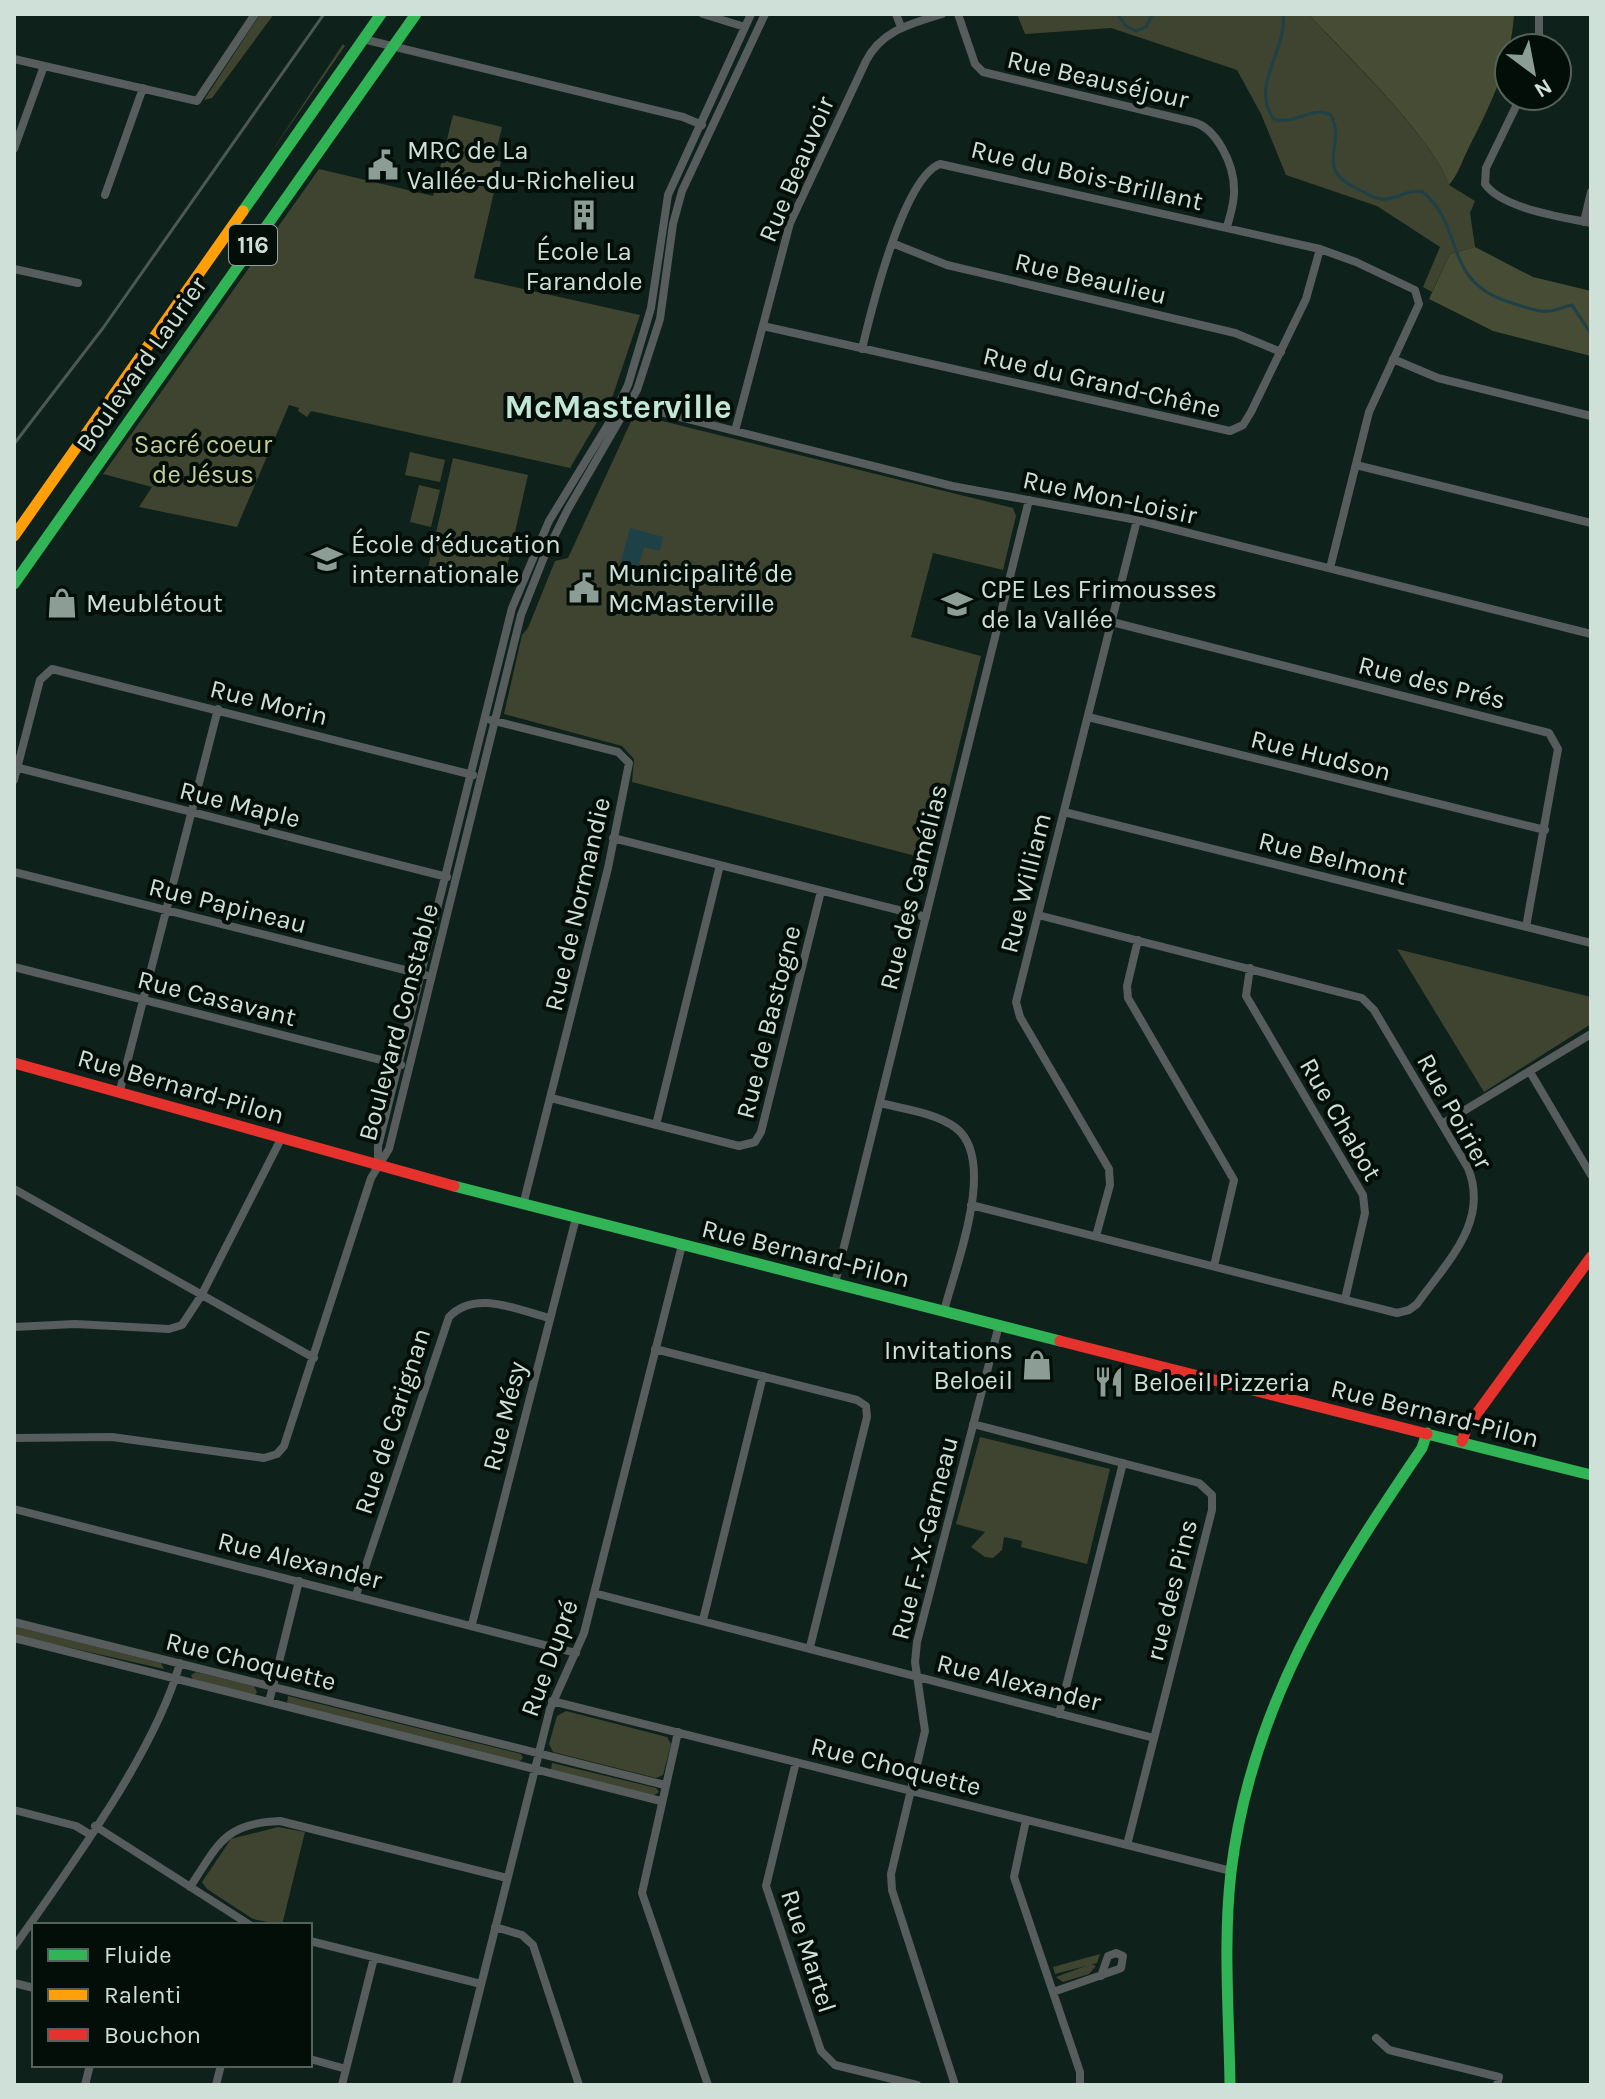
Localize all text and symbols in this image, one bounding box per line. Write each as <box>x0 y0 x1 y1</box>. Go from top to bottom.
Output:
north arrow <box>1493 32 1573 112</box>
street label: Rue Beauséjour <box>1004 44 1192 116</box>
text: N <box>1529 73 1557 103</box>
street label: Rue Beauvoir <box>752 91 841 247</box>
street label: Rue du Bois-Brillant <box>968 134 1206 217</box>
place label: MRC de La Vallée-du-Richelieu <box>407 135 636 196</box>
public building icon: MRC de La Vallée-du-Richelieu <box>366 148 400 182</box>
building icon: École La Farandole <box>567 198 601 232</box>
road number: 116 <box>229 225 277 265</box>
place label: École La Farandole <box>526 235 642 297</box>
street label: Rue Beaulieu <box>1012 246 1170 311</box>
street label: Boulevard Laurier <box>69 270 214 458</box>
street label: Rue du Grand-Chêne <box>980 340 1224 425</box>
district label: McMasterville <box>504 387 732 427</box>
park label: Sacré coeur de Jésus <box>134 429 273 490</box>
street label: Rue Mon-Loisir <box>1020 464 1200 531</box>
place label: École d’éducation internationale <box>351 528 561 590</box>
school or university icon: École d’éducation internationale <box>310 542 344 576</box>
place label: Municipalité de McMasterville <box>608 558 793 619</box>
public building icon: Municipalité de McMasterville <box>567 571 601 605</box>
place label: CPE Les Frimousses de la Vallée <box>981 574 1217 635</box>
shop icon: Meublétout <box>45 586 79 620</box>
school or university icon: CPE Les Frimousses de la Vallée <box>940 587 974 621</box>
place label: Meublétout <box>86 588 223 619</box>
street label: Rue des Prés <box>1355 649 1509 716</box>
street label: Rue Morin <box>207 673 331 732</box>
street label: Rue Hudson <box>1248 723 1394 788</box>
street label: Rue Maple <box>176 775 303 834</box>
street label: Rue des Camélias <box>873 781 954 993</box>
street label: Rue de Normandie <box>538 794 617 1014</box>
street label: Rue William <box>993 810 1058 956</box>
street label: Rue Belmont <box>1255 825 1411 892</box>
street label: Rue Papineau <box>146 871 310 940</box>
street label: Boulevard Constable <box>352 900 445 1144</box>
street label: Rue de Bastogne <box>729 922 807 1122</box>
street label: Rue Casavant <box>134 964 300 1033</box>
street label: Rue Bernard-Pilon <box>74 1042 288 1131</box>
street label: Rue Poirier <box>1410 1048 1499 1175</box>
street label: Rue Chabot <box>1293 1052 1388 1186</box>
street label: Rue Bernard-Pilon <box>699 1213 913 1294</box>
street label: Rue de Carignan <box>348 1324 437 1518</box>
place label: Invitations Beloeil <box>884 1335 1013 1396</box>
shop icon: Invitations Beloeil <box>1020 1348 1054 1382</box>
street label: Rue Mésy <box>476 1358 533 1474</box>
restaurant icon: Beloeil Pizzeria <box>1092 1365 1126 1399</box>
place label: Beloeil Pizzeria <box>1133 1367 1310 1398</box>
street label: Rue Bernard-Pilon <box>1328 1373 1542 1454</box>
street label: Rue F.-X.-Garneau <box>884 1433 965 1643</box>
street label: rue des Pins <box>1139 1516 1204 1664</box>
street label: Rue Alexander <box>215 1525 386 1596</box>
street label: Rue Dupré <box>514 1596 585 1721</box>
street label: Rue Choquette <box>163 1625 339 1698</box>
street label: Rue Alexander <box>934 1647 1105 1718</box>
street label: Rue Choquette <box>808 1730 984 1803</box>
street label: Rue Martel <box>774 1886 843 2016</box>
legend <box>32 1923 312 2067</box>
text: Fluide <box>104 1941 172 1969</box>
text: Ralenti <box>104 1981 182 2009</box>
text: Bouchon <box>104 2021 201 2049</box>

